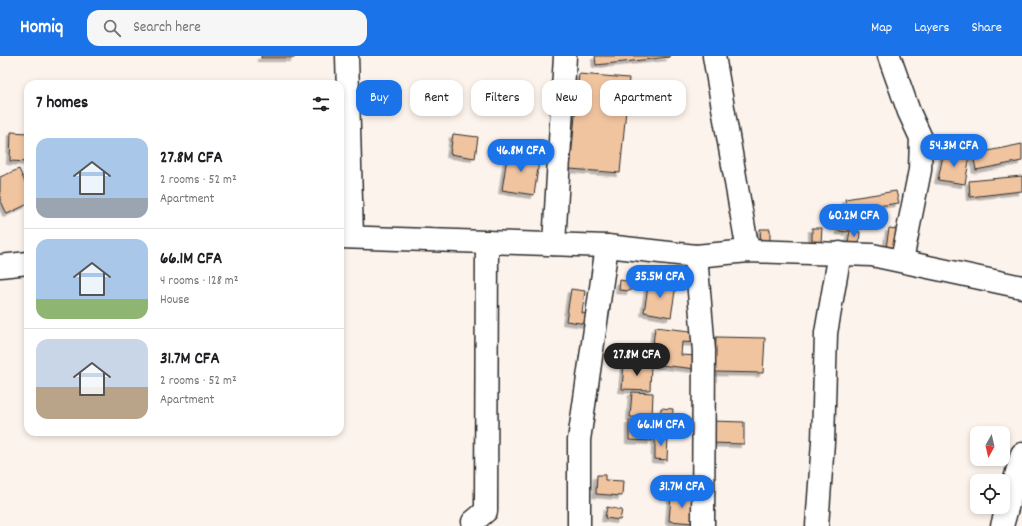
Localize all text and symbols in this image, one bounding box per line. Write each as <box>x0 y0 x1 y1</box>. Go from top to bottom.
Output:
search box <box>87 10 367 46</box>
text: Homiq <box>20 15 63 42</box>
icon: search <box>101 17 123 39</box>
text: Search here <box>133 17 201 39</box>
text: Map <box>871 18 892 38</box>
text: Layers <box>914 18 949 38</box>
text: Share <box>971 18 1002 38</box>
chip: Buy <box>356 80 402 116</box>
chip: Rent <box>410 80 463 116</box>
chip: Filters <box>471 80 534 116</box>
chip: New <box>542 80 592 116</box>
chip: Apartment <box>600 80 686 116</box>
text: 7 homes <box>36 92 88 116</box>
icon: filters <box>310 93 332 115</box>
pin: 54.3M CFA <box>908 134 1000 168</box>
text: 54.3M CFA <box>929 137 979 156</box>
pin: 46.8M CFA <box>475 139 567 173</box>
text: 46.8M CFA <box>496 142 546 161</box>
text: 27.8M CFA <box>160 147 223 171</box>
icon: home <box>68 154 116 202</box>
text: 2 rooms · 52 m² <box>160 171 237 190</box>
text: Apartment <box>160 190 214 209</box>
pin: 60.2M CFA <box>808 204 900 238</box>
text: 60.2M CFA <box>828 207 880 226</box>
text: 66.1M CFA <box>160 248 222 272</box>
icon: home <box>68 255 116 303</box>
pin: 35.5M CFA <box>614 265 706 299</box>
text: 35.5M CFA <box>635 268 685 287</box>
text: 4 rooms · 128 m² <box>160 272 238 291</box>
text: House <box>160 291 189 310</box>
pin: 27.8M CFA <box>591 343 683 377</box>
text: 27.8M CFA <box>613 346 661 365</box>
text: 31.7M CFA <box>160 348 220 372</box>
icon: home <box>68 355 116 403</box>
text: 2 rooms · 52 m² <box>160 372 237 391</box>
text: Apartment <box>160 391 214 410</box>
pin: 66.1M CFA <box>615 413 707 447</box>
text: 66.1M CFA <box>637 416 685 435</box>
north arrow <box>970 426 1010 466</box>
map controls <box>970 426 1010 514</box>
button: locate <box>970 474 1010 514</box>
pin: 31.7M CFA <box>636 475 728 509</box>
text: 31.7M CFA <box>659 478 705 497</box>

